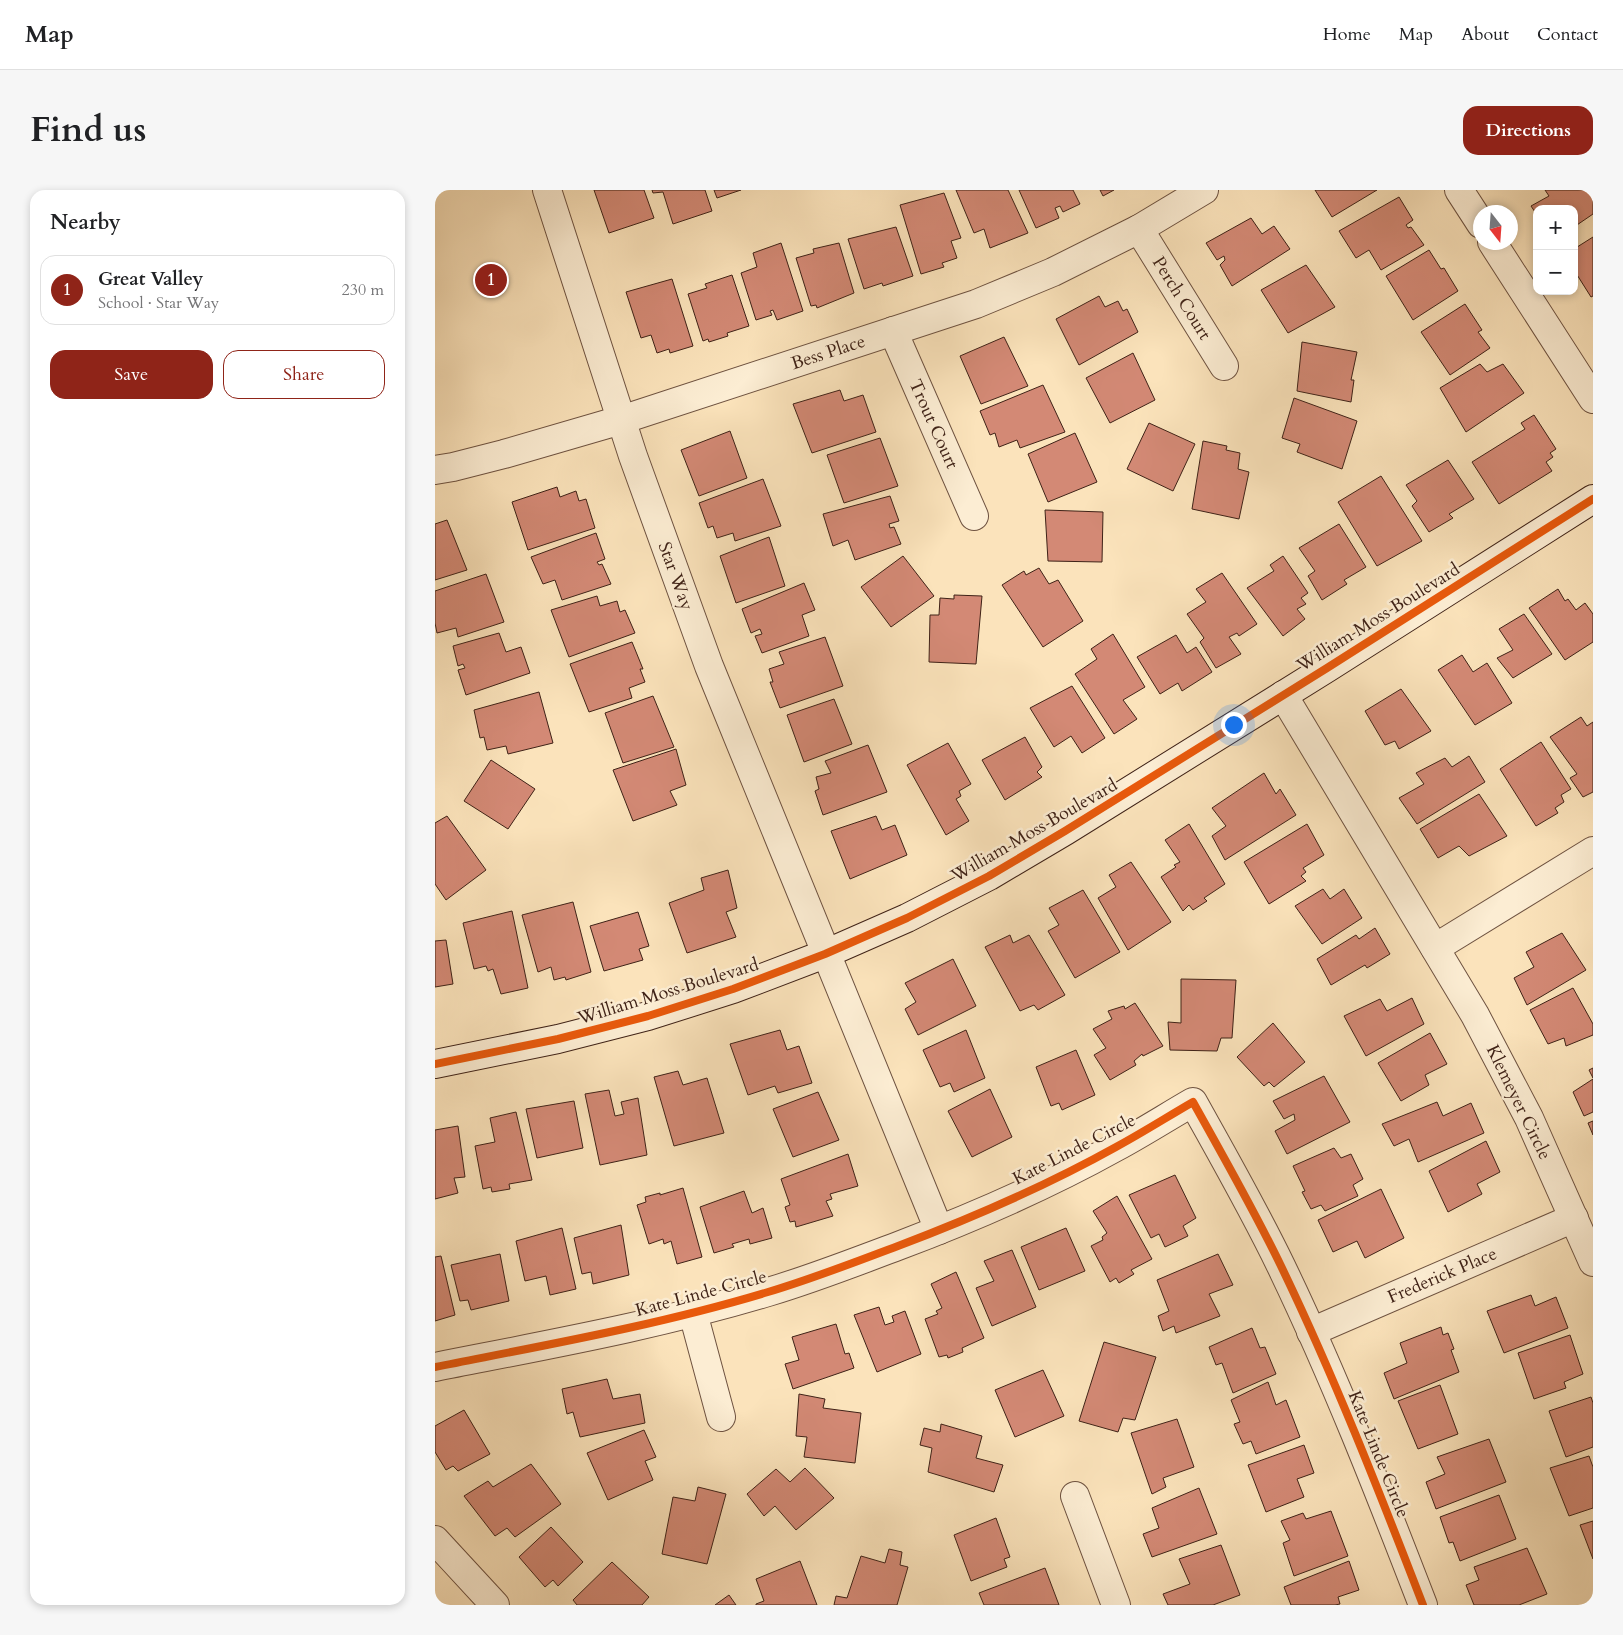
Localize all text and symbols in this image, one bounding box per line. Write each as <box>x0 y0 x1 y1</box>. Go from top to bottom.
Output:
text: Map <box>25 18 74 51</box>
text: Home <box>1323 22 1371 47</box>
text: Map <box>1399 22 1433 47</box>
text: About <box>1461 22 1509 47</box>
text: Contact <box>1537 22 1598 47</box>
text: Find us <box>30 106 146 154</box>
button: Directions <box>1463 106 1593 155</box>
north arrow <box>1473 205 1518 250</box>
map controls <box>1533 205 1578 295</box>
button: + <box>1533 205 1578 250</box>
text: Nearby <box>50 208 121 237</box>
button: − <box>1533 250 1578 295</box>
street label: Perch Court <box>1146 252 1217 345</box>
pin: 1 <box>475 261 507 299</box>
text: Great Valley <box>98 266 203 292</box>
text: 1 <box>63 279 71 301</box>
text: 230 m <box>342 279 384 301</box>
text: School · Star Way <box>98 292 219 314</box>
street label: Bess Place <box>788 329 868 376</box>
button: Save <box>50 350 213 399</box>
button: Share <box>223 350 385 399</box>
street label: Trout Court <box>903 375 965 473</box>
street label: Star Way <box>652 539 700 614</box>
street label: William Moss Boulevard <box>1291 557 1465 678</box>
your location <box>1221 712 1247 738</box>
street label: William Moss Boulevard <box>946 772 1122 889</box>
street label: William Moss Boulevard <box>574 952 762 1031</box>
street label: Klemeyer Circle <box>1480 1041 1557 1164</box>
street label: Kate Linde Circle <box>1008 1108 1140 1191</box>
street label: Frederick Place <box>1384 1241 1501 1310</box>
street label: Kate Linde Circle <box>633 1264 770 1323</box>
street label: Kate Linde Circle <box>1342 1387 1415 1521</box>

